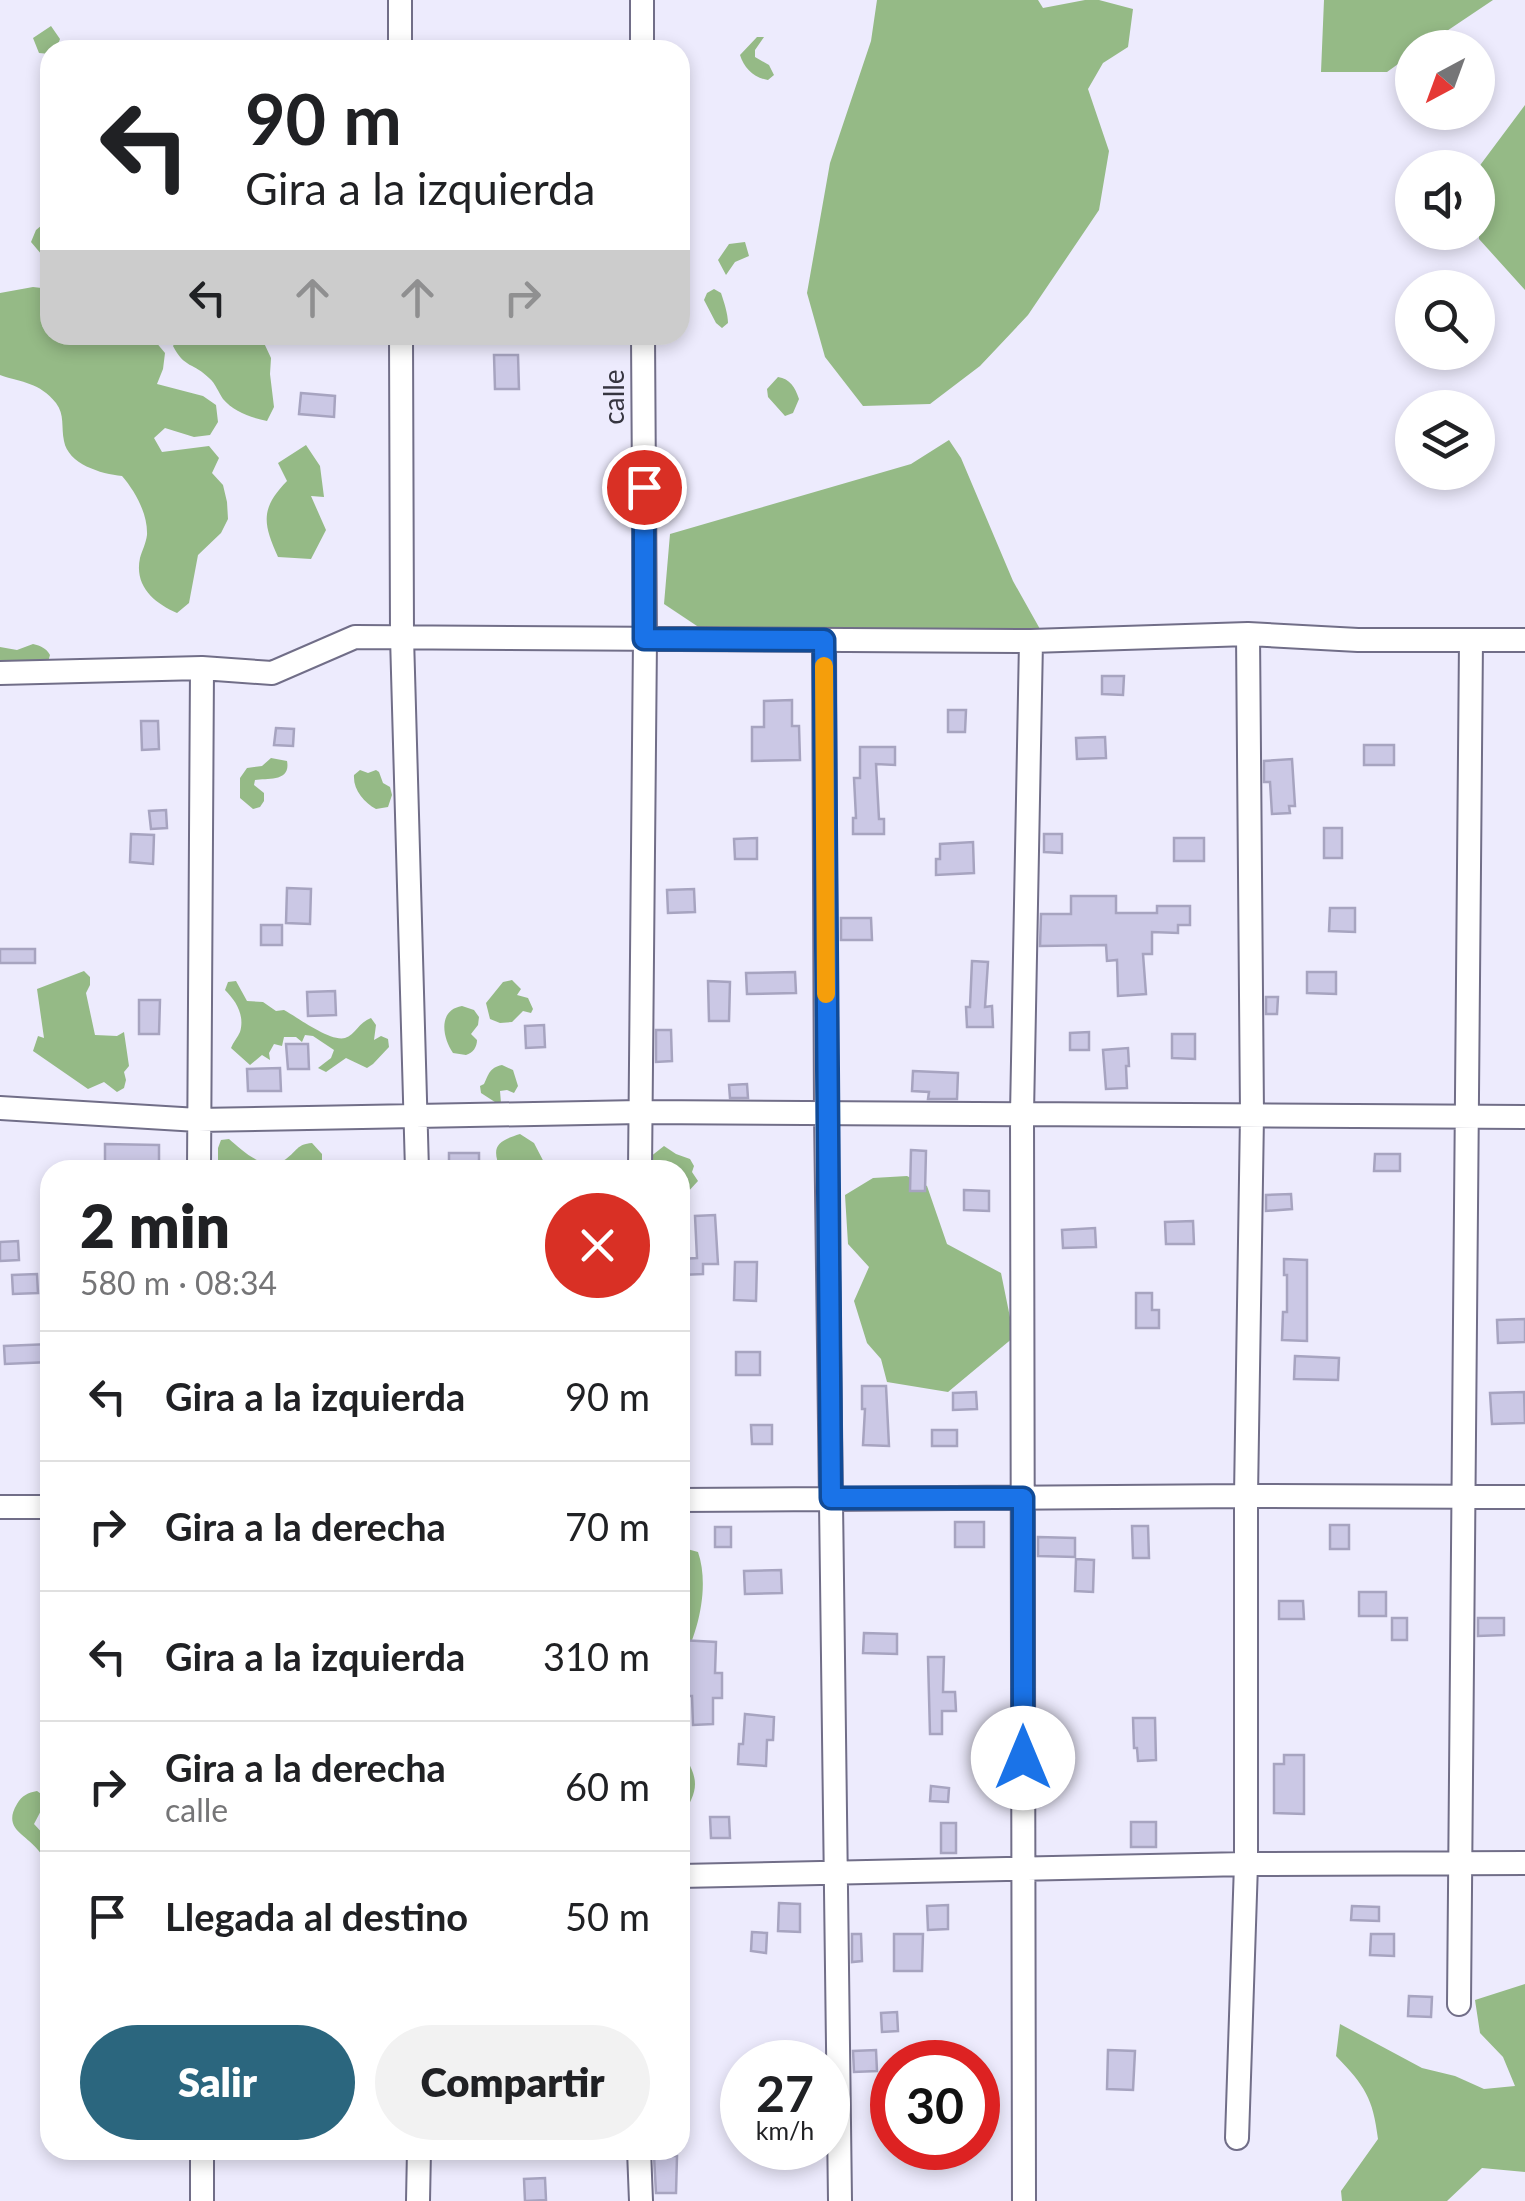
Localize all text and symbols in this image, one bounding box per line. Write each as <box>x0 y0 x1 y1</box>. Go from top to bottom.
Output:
north arrow <box>1395 30 1495 130</box>
map controls <box>1395 30 1495 490</box>
text: 90 m <box>245 76 402 160</box>
icon: left <box>80 80 210 210</box>
button: sound <box>1395 150 1495 250</box>
text: Gira a la izquierda <box>245 161 595 215</box>
icon: left <box>180 270 235 325</box>
icon: ahead <box>285 270 340 325</box>
icon: ahead <box>390 270 445 325</box>
icon: right <box>495 270 550 325</box>
button: search <box>1395 270 1495 370</box>
street label: calle <box>596 369 630 425</box>
button: layers <box>1395 390 1495 490</box>
pin <box>602 445 687 530</box>
icon: arrive <box>617 460 672 515</box>
text: 2 min <box>80 1189 230 1261</box>
button: close <box>545 1193 650 1298</box>
text: 580 m · 08:34 <box>80 1263 277 1302</box>
icon: left <box>80 1369 135 1424</box>
text: Gira a la izquierda <box>165 1373 465 1419</box>
text: 90 m <box>565 1373 650 1419</box>
icon: right <box>80 1499 135 1554</box>
text: Gira a la derecha <box>165 1503 446 1549</box>
text: 70 m <box>565 1503 650 1549</box>
icon: left <box>80 1629 135 1684</box>
text: Gira a la izquierda <box>165 1633 465 1679</box>
text: 310 m <box>543 1633 650 1679</box>
position arrow <box>971 1706 1075 1810</box>
text: Gira a la derecha <box>165 1744 446 1790</box>
icon: right <box>80 1759 135 1814</box>
text: 60 m <box>565 1763 650 1809</box>
text: calle <box>165 1790 228 1829</box>
icon: arrive <box>80 1889 135 1944</box>
text: Llegada al destino <box>165 1893 468 1939</box>
text: 50 m <box>565 1893 650 1939</box>
button: Salir <box>80 2025 355 2140</box>
button: Compartir <box>375 2025 650 2140</box>
speed limit sign: 30 <box>870 2040 1000 2170</box>
text: 27 <box>756 2063 814 2123</box>
text: km/h <box>756 2115 814 2145</box>

